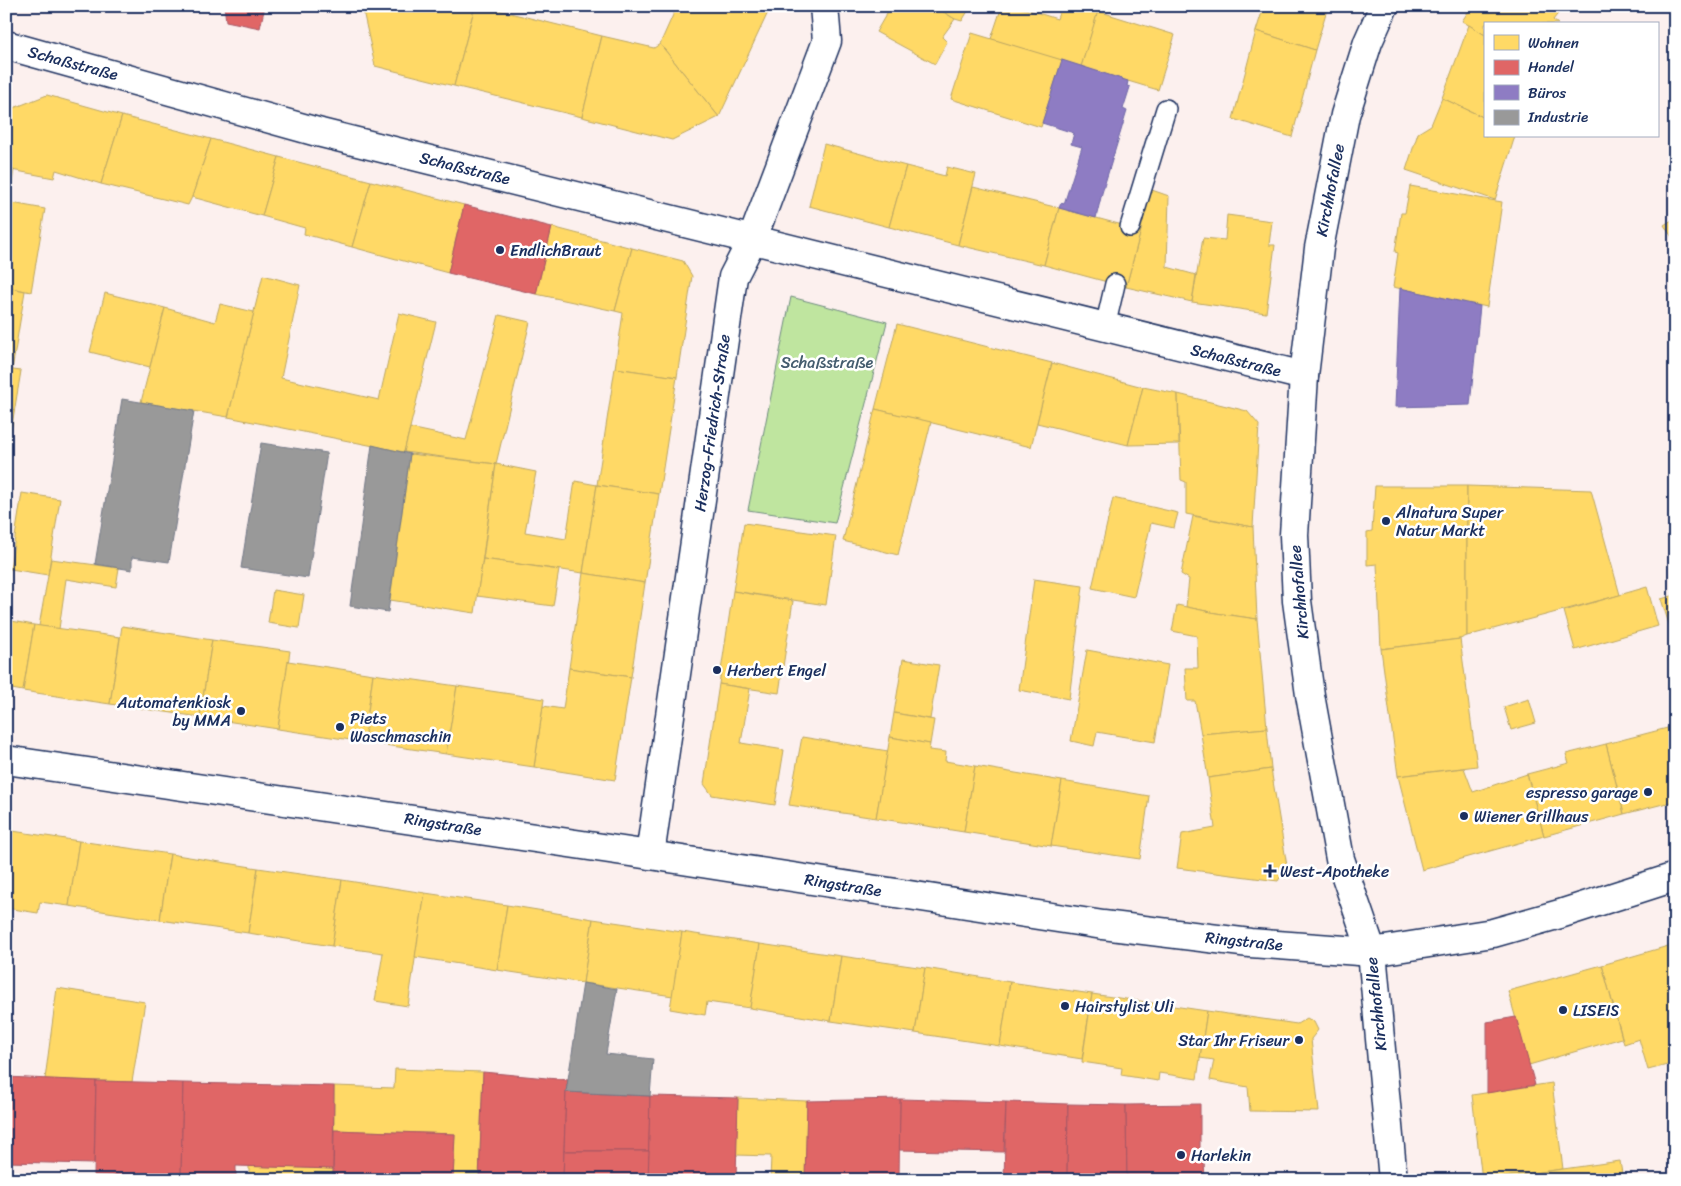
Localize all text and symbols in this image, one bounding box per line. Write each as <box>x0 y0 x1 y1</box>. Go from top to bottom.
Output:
legend <box>1484 22 1658 138</box>
text: Wohnen <box>1528 30 1579 56</box>
street label: Schaßstraße <box>25 37 122 89</box>
text: Handel <box>1528 54 1575 80</box>
text: Büros <box>1528 80 1566 106</box>
text: Industrie <box>1527 104 1588 130</box>
street label: Kirchhofallee <box>1307 141 1353 239</box>
street label: Schaßstraße <box>417 143 514 193</box>
place label: EndlichBraut <box>510 236 602 265</box>
marker: EndlichBraut <box>494 244 506 256</box>
street label: Herzog-Friedrich-Straße <box>685 332 739 514</box>
street label: Schaßstraße <box>1188 335 1285 385</box>
park label: Schaßstraße <box>781 348 873 377</box>
place label: Alnatura Super Natur Markt <box>1395 498 1505 545</box>
marker: Alnatura Super Natur Markt <box>1380 515 1392 527</box>
street label: Kirchhofallee <box>1280 544 1318 640</box>
place label: Herbert Engel <box>727 656 826 685</box>
marker: Herbert Engel <box>711 664 723 676</box>
place label: Automatenkiosk by MMA <box>116 688 231 735</box>
place label: Piets Waschmaschin <box>350 704 452 751</box>
marker: Automatenkiosk by MMA <box>235 705 247 717</box>
marker: Piets Waschmaschin <box>334 721 346 733</box>
place label: espresso garage <box>1526 778 1638 807</box>
marker: espresso garage <box>1642 786 1654 798</box>
place label: Wiener Grillhaus <box>1474 802 1589 831</box>
street label: Ringstraße <box>402 804 484 844</box>
marker: Wiener Grillhaus <box>1458 810 1470 822</box>
place label: West-Apotheke <box>1280 857 1389 886</box>
street label: Ringstraße <box>802 865 884 905</box>
marker: West-Apotheke <box>1264 865 1276 877</box>
street label: Ringstraße <box>1204 923 1284 960</box>
street label: Kirchhofallee <box>1357 956 1395 1052</box>
place label: Hairstylist Uli <box>1075 992 1174 1021</box>
place label: LISEIS <box>1573 996 1620 1025</box>
marker: Hairstylist Uli <box>1059 1000 1071 1012</box>
marker: LISEIS <box>1557 1004 1569 1016</box>
place label: Star Ihr Friseur <box>1178 1026 1290 1055</box>
marker: Star Ihr Friseur <box>1293 1034 1305 1046</box>
place label: Harlekin <box>1191 1141 1252 1170</box>
marker: Harlekin <box>1175 1149 1187 1161</box>

